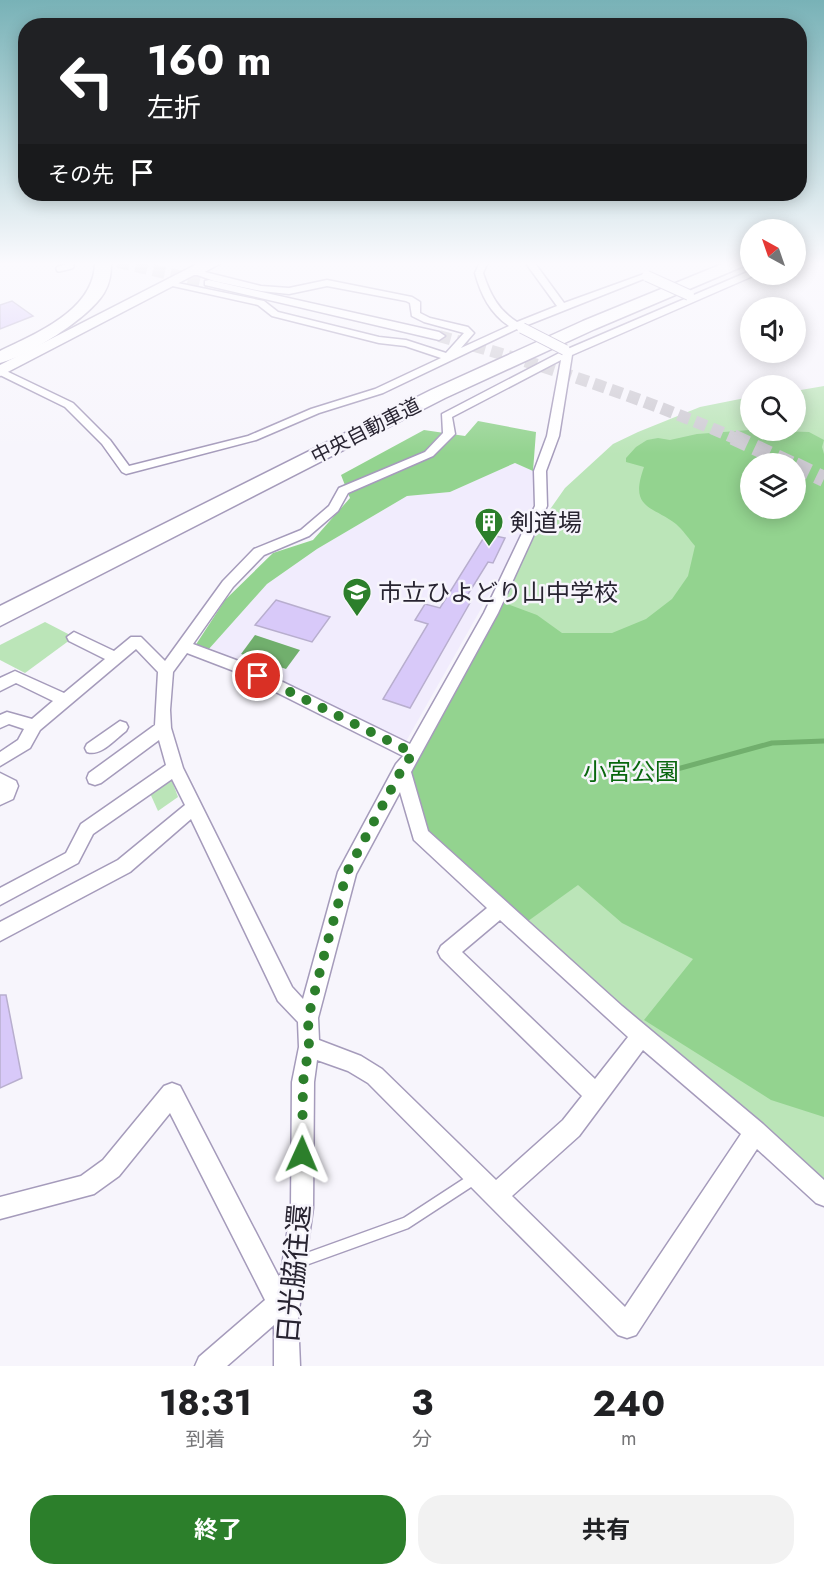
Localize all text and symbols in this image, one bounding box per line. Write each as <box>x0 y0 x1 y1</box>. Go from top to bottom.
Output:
text: 160 m <box>147 30 271 91</box>
icon: left <box>48 42 126 120</box>
text: 左折 <box>147 88 201 127</box>
icon: arrive <box>126 156 159 189</box>
text: その先 <box>48 158 114 190</box>
north arrow <box>740 219 806 285</box>
map controls <box>740 219 806 519</box>
button: sound <box>740 297 806 363</box>
button: search <box>740 375 806 441</box>
street label: 中央自動車道 <box>306 391 426 471</box>
button: layers <box>740 453 806 519</box>
place label: 剣道場 <box>510 505 582 540</box>
building icon: 剣道場 <box>473 506 505 548</box>
place label: 市立ひよどり山中学校 <box>378 575 618 610</box>
school or university icon: 市立ひよどり山中学校 <box>341 576 373 618</box>
pin <box>232 650 283 701</box>
icon: arrive <box>241 659 274 692</box>
park label: 小宮公園 <box>583 754 679 789</box>
position arrow <box>270 1122 334 1186</box>
street label: 日光脇往還 <box>267 1202 321 1346</box>
text: 18:31 <box>159 1376 252 1428</box>
text: 3 <box>411 1376 433 1428</box>
text: 240 <box>592 1377 665 1429</box>
text: m <box>621 1424 637 1453</box>
text: 到着 <box>186 1425 226 1454</box>
text: 分 <box>412 1425 432 1454</box>
button: 終了 <box>30 1495 406 1564</box>
button: 共有 <box>418 1495 794 1564</box>

